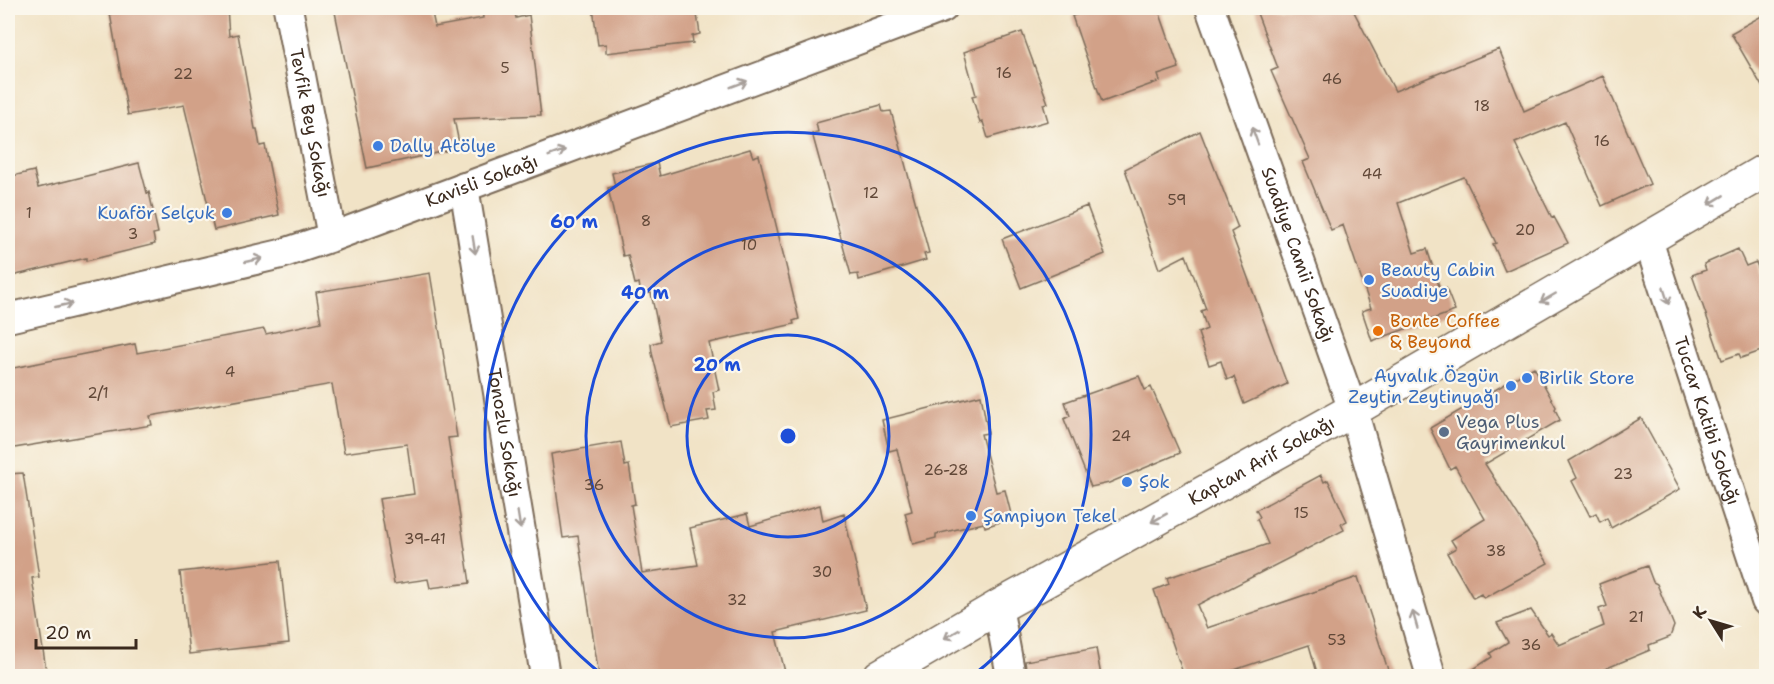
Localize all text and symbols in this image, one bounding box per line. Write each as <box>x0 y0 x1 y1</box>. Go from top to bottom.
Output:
street label: Tevfik Bey Sokağı <box>284 46 336 199</box>
house number: 5 <box>500 58 510 78</box>
house number: 16 <box>996 63 1012 83</box>
house number: 22 <box>173 64 193 84</box>
house number: 46 <box>1322 69 1342 89</box>
one-way arrow <box>729 78 748 89</box>
house number: 18 <box>1474 96 1490 116</box>
one-way arrow <box>1249 127 1260 146</box>
house number: 16 <box>1594 131 1610 151</box>
place label: Dally Atölye <box>390 134 496 158</box>
marker: Dally Atölye <box>371 139 385 153</box>
one-way arrow <box>547 146 565 157</box>
street label: Kavisli Sokağı <box>422 149 541 213</box>
street label: Suadiye Camii Sokağı <box>1256 164 1340 346</box>
house number: 44 <box>1362 164 1382 184</box>
house number: 12 <box>863 183 879 203</box>
house number: 59 <box>1168 190 1186 210</box>
one-way arrow <box>1708 194 1725 206</box>
place label: Kuaför Selçuk <box>97 201 215 225</box>
house number: 1 <box>26 203 32 223</box>
marker: Kuaför Selçuk <box>220 206 234 220</box>
text: 60 m <box>550 210 598 234</box>
house number: 8 <box>641 211 651 231</box>
house number: 20 <box>1515 220 1535 240</box>
house number: 3 <box>128 224 138 244</box>
one-way arrow <box>469 235 480 254</box>
house number: 10 <box>741 235 757 255</box>
one-way arrow <box>245 254 264 266</box>
place label: Beauty Cabin Suadiye <box>1381 258 1495 303</box>
marker: Beauty Cabin Suadiye <box>1362 273 1376 287</box>
text: 40 m <box>621 281 669 305</box>
one-way arrow <box>1661 286 1672 305</box>
one-way arrow <box>1540 292 1557 304</box>
one-way arrow <box>55 298 74 310</box>
place label: Bonte Coffee & Beyond <box>1390 309 1500 354</box>
marker: Bonte Coffee & Beyond <box>1371 324 1385 338</box>
street label: Tuccar Katibi Sokağı <box>1668 333 1746 508</box>
text: 20 m <box>693 353 741 377</box>
house number: 4 <box>225 362 235 382</box>
place label: Ayvalık Özgün Zeytin Zeytinyağı <box>1348 364 1499 409</box>
street label: Tonozlu Sokağı <box>482 366 527 499</box>
place label: Birlik Store <box>1539 366 1635 390</box>
marker: Birlik Store <box>1520 371 1534 385</box>
marker: Ayvalık Özgün Zeytin Zeytinyağı <box>1504 379 1518 393</box>
house number: 2/1 <box>87 383 109 403</box>
place label: Vega Plus Gayrimenkul <box>1456 410 1566 455</box>
street label: Kaptan Arif Sokağı <box>1184 411 1339 511</box>
marker: Vega Plus Gayrimenkul <box>1437 425 1451 439</box>
centre of rings <box>778 426 798 446</box>
house number: 24 <box>1111 426 1131 446</box>
house number: 26-28 <box>923 460 969 480</box>
house number: 23 <box>1613 464 1633 484</box>
place label: Şok <box>1139 470 1170 494</box>
house number: 36 <box>584 475 604 495</box>
marker: Şok <box>1120 475 1134 489</box>
house number: 15 <box>1293 503 1309 523</box>
place label: Şampiyon Tekel <box>983 504 1117 528</box>
marker: Şampiyon Tekel <box>964 509 978 523</box>
one-way arrow <box>514 510 525 530</box>
one-way arrow <box>1150 513 1168 524</box>
house number: 39-41 <box>404 529 446 549</box>
house number: 38 <box>1486 541 1506 561</box>
house number: 30 <box>812 562 832 582</box>
house number: 32 <box>727 590 747 610</box>
north arrow <box>1681 591 1741 651</box>
text: K <box>1688 602 1711 623</box>
house number: 21 <box>1628 607 1644 627</box>
one-way arrow <box>1409 611 1420 630</box>
scale bar <box>36 612 136 650</box>
text: 20 m <box>45 621 91 645</box>
one-way arrow <box>944 629 961 641</box>
house number: 53 <box>1328 630 1347 650</box>
house number: 36 <box>1521 635 1541 655</box>

